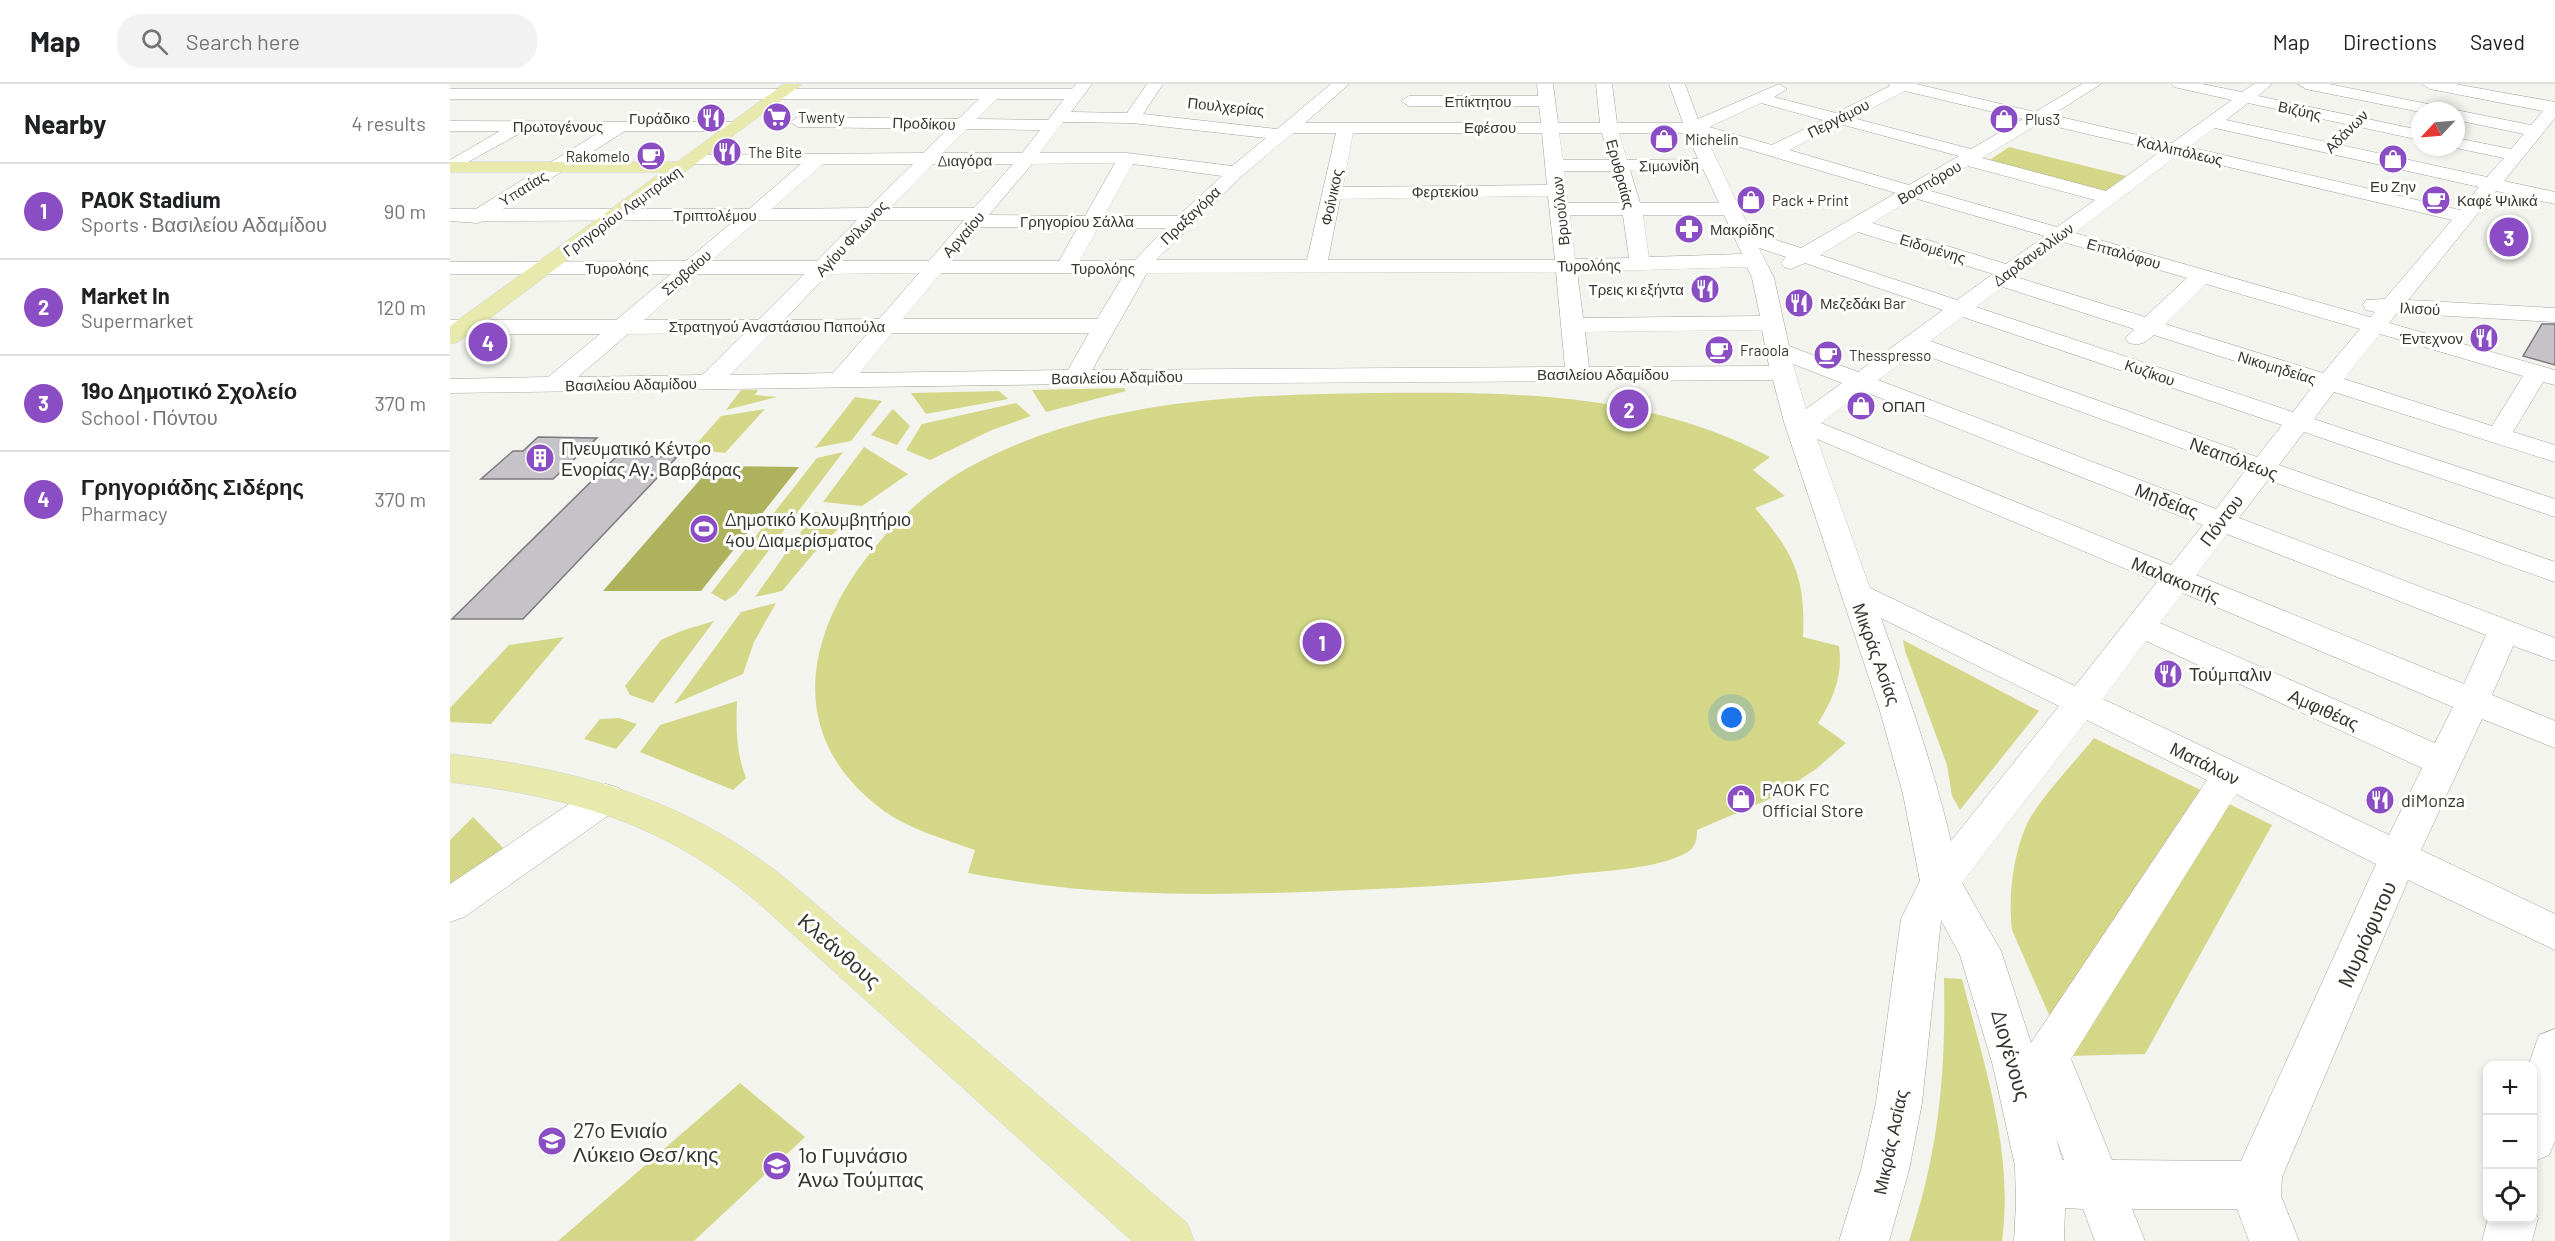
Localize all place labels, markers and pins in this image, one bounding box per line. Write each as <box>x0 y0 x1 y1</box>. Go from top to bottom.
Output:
supermarket icon: Twenty <box>761 101 793 133</box>
restaurant icon: Γυράδικο <box>695 102 727 134</box>
shop icon: Plus3 <box>1988 103 2020 135</box>
place label: Twenty <box>798 108 845 126</box>
place label: Γυράδικο <box>629 109 690 127</box>
place label: Plus3 <box>2025 110 2060 128</box>
shop icon: Michelin <box>1648 123 1680 155</box>
place label: Michelin <box>1685 130 1739 148</box>
restaurant icon: The Bite <box>711 136 743 168</box>
cafe icon: Rakomelo <box>635 140 667 172</box>
place label: The Bite <box>748 143 802 161</box>
shop icon: Ευ Ζην <box>2377 143 2409 175</box>
place label: Rakomelo <box>566 147 630 165</box>
place label: Ευ Ζην <box>2370 177 2416 195</box>
shop icon: Pack + Print <box>1735 184 1767 216</box>
cafe icon: Καφέ Ψιλικά <box>2420 184 2452 216</box>
place label: Pack + Print <box>1772 191 1849 209</box>
place label: Καφέ Ψιλικά <box>2457 191 2538 209</box>
pharmacy icon: Μακρίδης <box>1673 213 1705 245</box>
pin: 3 <box>2490 214 2528 260</box>
place label: Μακρίδης <box>1710 220 1774 238</box>
restaurant icon: Τρεις κι εξήντα <box>1689 273 1721 305</box>
place label: Τρεις κι εξήντα <box>1589 280 1684 298</box>
restaurant icon: Μεζεδάκι Bar <box>1783 287 1815 319</box>
place label: Μεζεδάκι Bar <box>1820 294 1906 312</box>
pin: 4 <box>468 320 507 364</box>
restaurant icon: Έντεχνον <box>2468 322 2500 354</box>
place label: Έντεχνον <box>2399 329 2463 347</box>
cafe icon: Fraoola <box>1703 334 1735 366</box>
cafe icon: Thesspresso <box>1812 339 1844 371</box>
place label: Fraoola <box>1740 341 1789 359</box>
place label: Thesspresso <box>1849 346 1932 364</box>
pin: 2 <box>1610 386 1648 432</box>
shop icon: ΟΠΑΠ <box>1845 390 1877 422</box>
place label: ΟΠΑΠ <box>1882 397 1925 415</box>
place label: Πνευματικό Κέντρο Ενορίας Αγ. Βαρβάρας <box>561 437 741 480</box>
building icon: Πνευματικό Κέντρο Ενορίας Αγ. Βαρβάρας <box>524 442 556 474</box>
place label: Δημοτικό Κολυμβητήριο 4ου Διαμερίσματος <box>725 508 911 551</box>
sports icon: Δημοτικό Κολυμβητήριο 4ου Διαμερίσματος <box>688 513 720 545</box>
pin: 1 <box>1302 620 1342 664</box>
restaurant icon: Τούμπαλιν <box>2152 658 2184 690</box>
place label: Τούμπαλιν <box>2189 663 2272 685</box>
place label: PAOK FC Official Store <box>1762 778 1864 821</box>
shop icon: PAOK FC Official Store <box>1725 783 1757 815</box>
restaurant icon: diMonza <box>2364 784 2396 816</box>
place label: diMonza <box>2401 789 2465 811</box>
place label: 27o Ενιαίο Λύκειο Θεσ/κης <box>573 1117 718 1166</box>
school or university icon: 27o Ενιαίο Λύκειο Θεσ/κης <box>536 1125 568 1157</box>
place label: 1ο Γυμνάσιο Άνω Τούμπας <box>798 1142 924 1191</box>
school or university icon: 1ο Γυμνάσιο Άνω Τούμπας <box>761 1150 793 1182</box>

